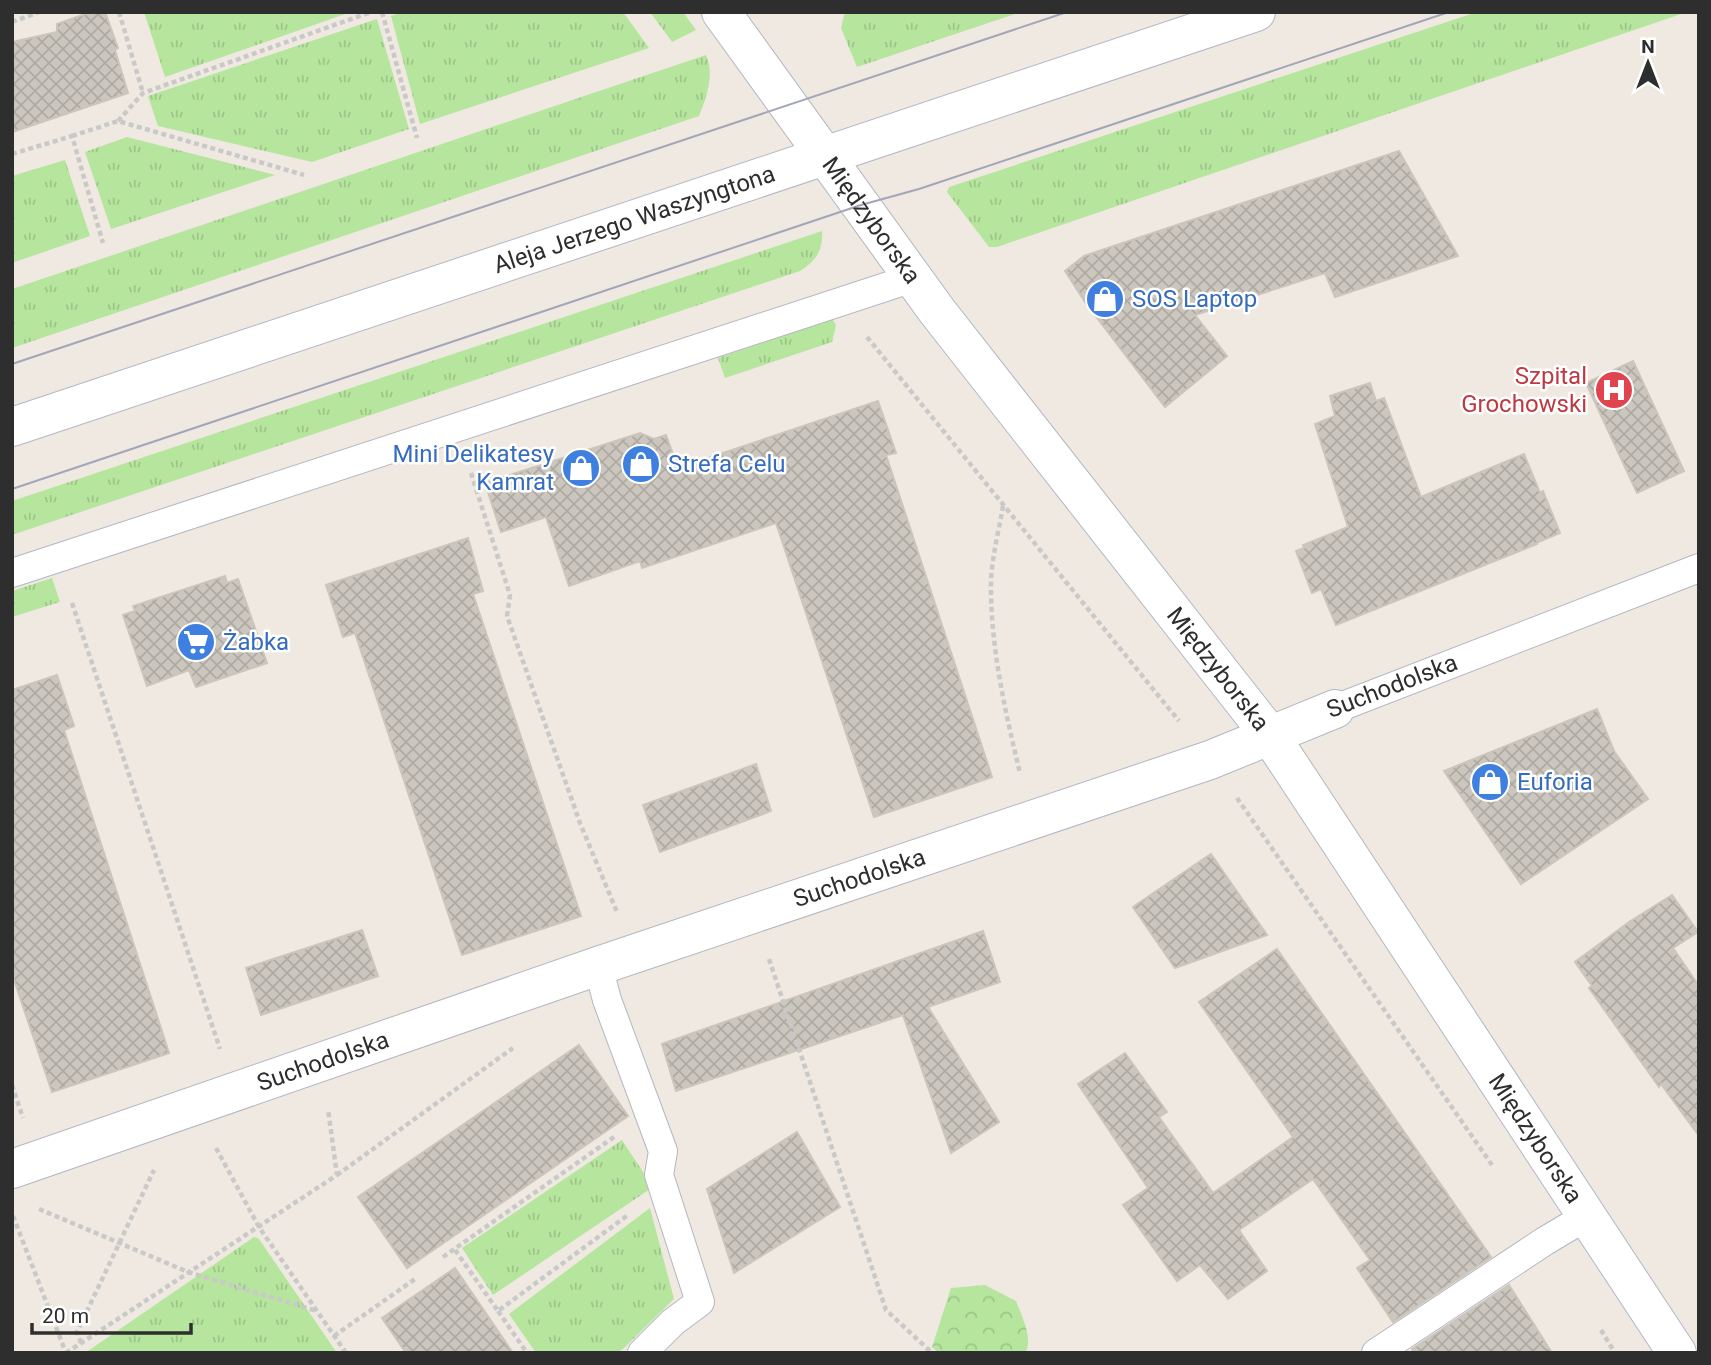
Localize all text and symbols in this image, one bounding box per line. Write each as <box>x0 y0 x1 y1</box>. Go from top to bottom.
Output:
north arrow <box>1613 28 1683 98</box>
text: N <box>1641 35 1655 58</box>
street label: Międzyborska <box>816 152 927 289</box>
street label: Aleja Jerzego Waszyngtona <box>490 159 779 279</box>
shop icon: SOS Laptop <box>1084 278 1126 320</box>
place label: SOS Laptop <box>1132 285 1257 313</box>
place label: Szpital Grochowski <box>1461 362 1587 418</box>
hospital icon: Szpital Grochowski <box>1593 369 1635 411</box>
place label: Mini Delikatesy Kamrat <box>392 440 555 496</box>
shop icon: Strefa Celu <box>620 443 662 485</box>
shop icon: Mini Delikatesy Kamrat <box>560 447 602 489</box>
place label: Strefa Celu <box>668 450 786 478</box>
street label: Międzyborska <box>1161 602 1275 736</box>
supermarket icon: Żabka <box>175 621 217 663</box>
place label: Żabka <box>223 628 289 656</box>
street label: Suchodolska <box>1323 648 1461 724</box>
shop icon: Euforia <box>1469 761 1511 803</box>
place label: Euforia <box>1517 768 1593 796</box>
street label: Suchodolska <box>790 843 929 913</box>
street label: Suchodolska <box>253 1026 392 1097</box>
street label: Międzyborska <box>1483 1068 1588 1208</box>
scale bar <box>32 1292 191 1336</box>
text: 20 m <box>42 1304 89 1328</box>

